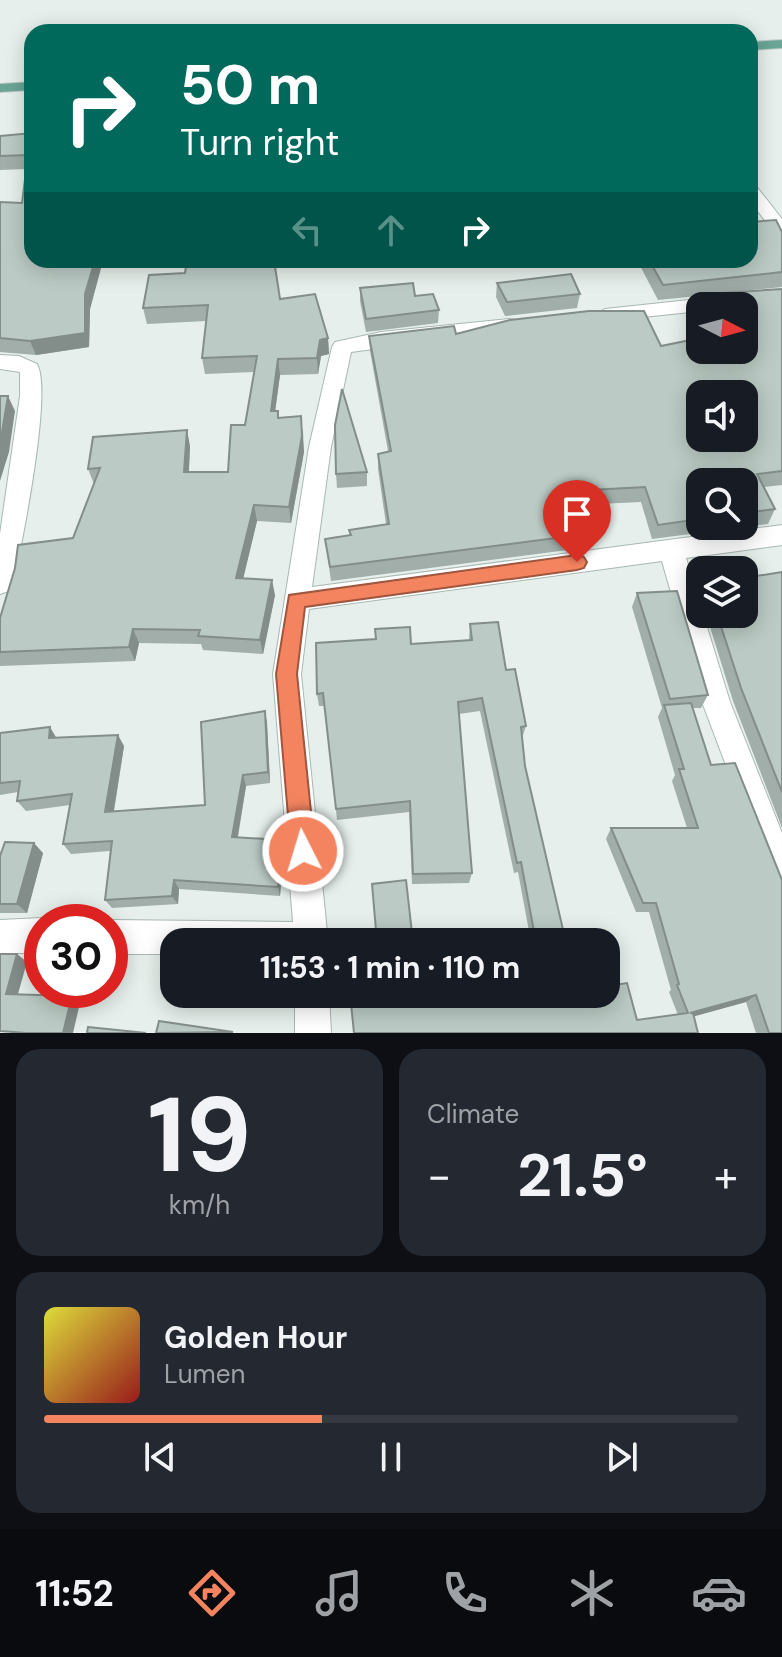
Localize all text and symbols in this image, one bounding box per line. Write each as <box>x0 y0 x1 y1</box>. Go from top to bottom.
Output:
text: 50 m <box>180 48 320 121</box>
icon: right <box>48 56 152 160</box>
text: Turn right <box>180 119 339 166</box>
icon: left <box>285 208 329 252</box>
icon: ahead <box>369 208 413 252</box>
icon: right <box>453 208 497 252</box>
north arrow <box>686 292 758 364</box>
map controls <box>686 292 758 628</box>
button: sound <box>686 380 758 452</box>
button: search <box>686 468 758 540</box>
pin <box>543 480 611 562</box>
icon: arrive <box>555 492 599 536</box>
button: layers <box>686 556 758 628</box>
position arrow <box>261 809 345 893</box>
speed limit sign: 30 <box>24 904 128 1008</box>
text: 11:53 · 1 min · 110 m <box>260 948 520 987</box>
text: 19 <box>148 1068 251 1203</box>
text: Climate <box>427 1097 519 1131</box>
text: 21.5° <box>517 1136 648 1215</box>
text: − <box>427 1147 451 1205</box>
text: + <box>714 1147 738 1205</box>
text: km/h <box>169 1188 230 1222</box>
text: Golden Hour <box>164 1318 347 1357</box>
text: Lumen <box>164 1357 245 1391</box>
icon: previous <box>138 1435 182 1479</box>
icon: pause <box>369 1435 413 1479</box>
icon: next <box>600 1435 644 1479</box>
icon: directions <box>184 1565 240 1621</box>
icon: music <box>311 1565 367 1621</box>
icon: phone <box>437 1565 493 1621</box>
icon: climate <box>564 1565 620 1621</box>
icon: car <box>691 1565 747 1621</box>
text: 11:52 <box>35 1570 114 1617</box>

